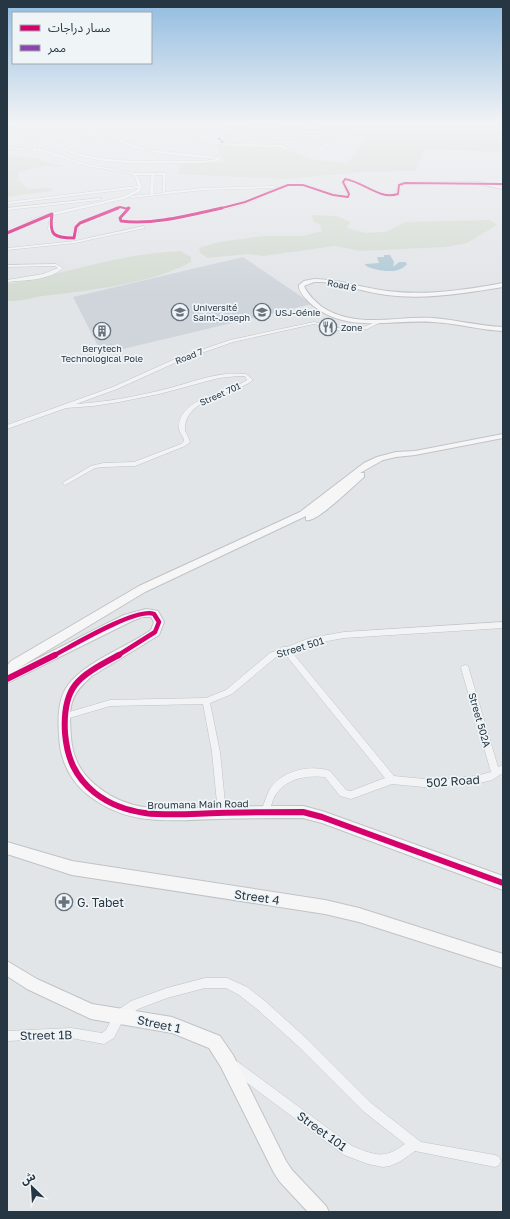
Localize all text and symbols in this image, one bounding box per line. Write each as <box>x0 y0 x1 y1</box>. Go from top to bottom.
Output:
legend <box>12 12 152 64</box>
text: مسار دراجات <box>48 20 111 35</box>
text: ممر <box>47 40 66 55</box>
street label: Road 6 <box>326 277 358 293</box>
school or university icon: Université Saint-Joseph <box>170 302 190 322</box>
place label: Université Saint-Joseph <box>193 302 250 323</box>
school or university icon: USJ-Génie <box>252 302 272 322</box>
place label: USJ-Génie <box>275 307 320 318</box>
restaurant icon: Zone <box>318 317 338 337</box>
building icon: Berytech Technological Pole <box>92 321 112 341</box>
place label: Zone <box>341 322 362 333</box>
place label: Berytech Technological Pole <box>61 343 143 364</box>
street label: Road 7 <box>173 346 205 366</box>
street label: Street 701 <box>198 380 243 408</box>
street label: Street 501 <box>275 634 325 660</box>
street label: Street 502A <box>466 691 494 749</box>
street label: 502 Road <box>426 772 480 790</box>
street label: Broumana Main Road <box>147 797 249 811</box>
street label: Street 4 <box>233 886 281 908</box>
pharmacy icon: G. Tabet <box>54 892 74 912</box>
place label: G. Tabet <box>77 895 124 910</box>
street label: Street 1 <box>136 1012 182 1036</box>
street label: Street 1B <box>20 1027 72 1043</box>
street label: Street 101 <box>294 1108 350 1154</box>
north arrow <box>12 1167 52 1207</box>
text: ش <box>18 1168 38 1187</box>

